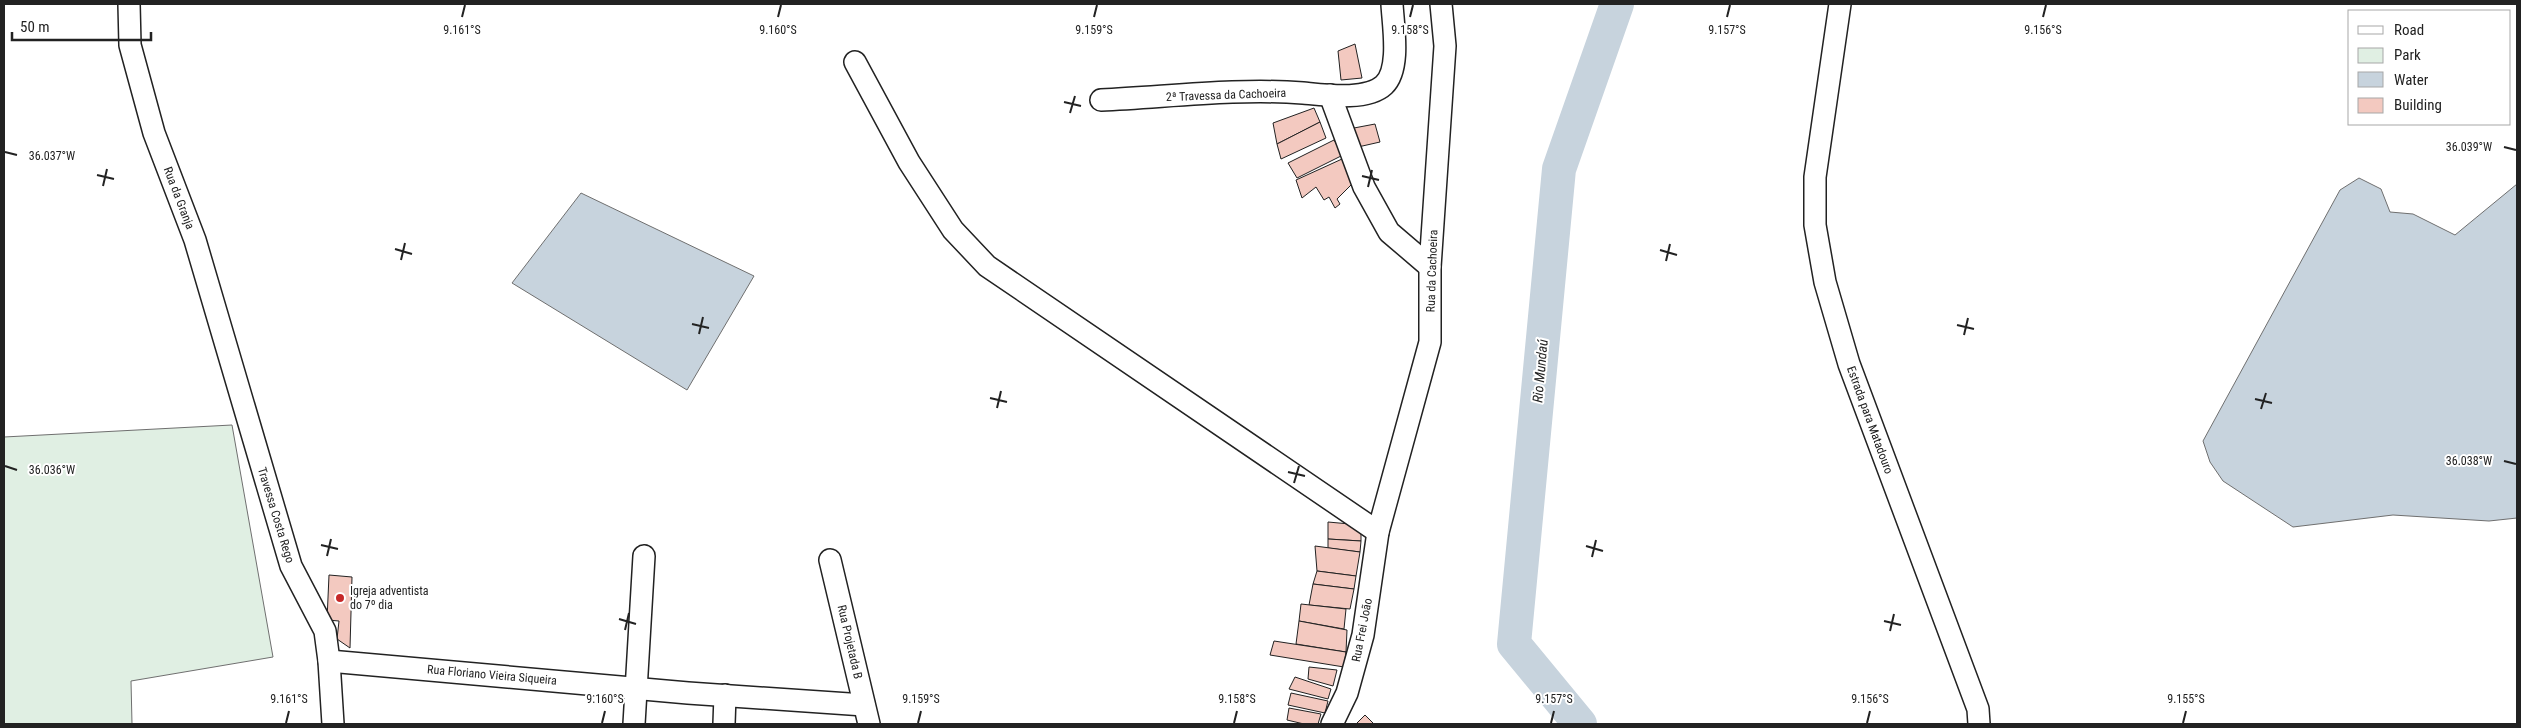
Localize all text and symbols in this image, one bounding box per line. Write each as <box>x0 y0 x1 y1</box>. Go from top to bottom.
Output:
scale bar <box>12 10 151 42</box>
legend <box>2348 10 2511 125</box>
text: 50 m <box>20 18 50 36</box>
text: Road <box>2394 21 2424 39</box>
text: 9.161°S <box>443 23 481 37</box>
text: 9.160°S <box>759 23 797 37</box>
text: 9.159°S <box>1075 23 1113 37</box>
text: 9.158°S <box>1391 23 1429 37</box>
text: 9.157°S <box>1708 23 1746 37</box>
text: 9.156°S <box>2024 23 2062 37</box>
text: Park <box>2394 46 2421 64</box>
text: Water <box>2394 71 2429 89</box>
street label: 2ª Travessa da Cachoeira <box>1166 86 1287 104</box>
text: Building <box>2394 96 2442 114</box>
text: 36.039°W <box>2446 140 2492 154</box>
text: 36.037°W <box>29 149 75 163</box>
street label: Rua da Granja <box>161 165 197 231</box>
street label: Rua da Cachoeira <box>1424 229 1440 313</box>
water label: Rio Mundaú <box>1529 338 1551 403</box>
street label: Estrada para Matadouro <box>1844 364 1896 476</box>
text: 36.038°W <box>2446 454 2492 468</box>
text: 36.036°W <box>29 463 75 477</box>
street label: Travessa Costa Rego <box>255 465 297 565</box>
place label: Igreja adventista do 7º dia <box>350 584 429 612</box>
marker: Igreja adventista do 7º dia <box>334 592 346 604</box>
street label: Rua Frei João <box>1349 597 1375 663</box>
street label: Rua Projetada B <box>835 604 865 680</box>
street label: Rua Floriano Vieira Siqueira <box>427 662 558 688</box>
text: 9.161°S <box>270 692 308 706</box>
text: 9.160°S <box>586 692 624 706</box>
text: 9.159°S <box>902 692 940 706</box>
text: 9.158°S <box>1218 692 1256 706</box>
text: 9.157°S <box>1535 692 1573 706</box>
text: 9.156°S <box>1851 692 1889 706</box>
text: 9.155°S <box>2167 692 2205 706</box>

